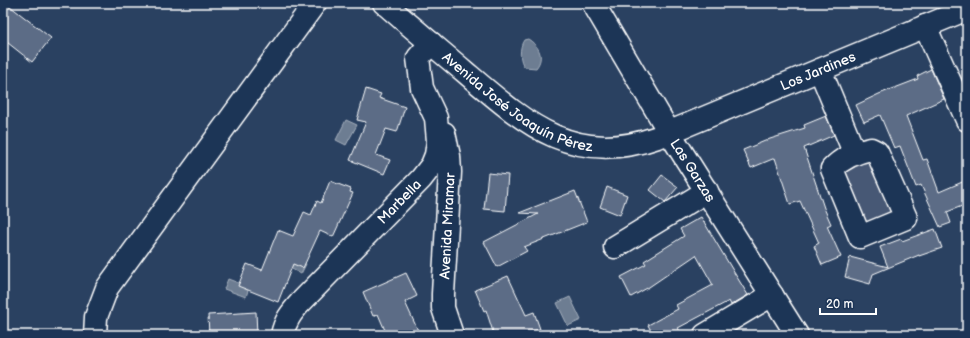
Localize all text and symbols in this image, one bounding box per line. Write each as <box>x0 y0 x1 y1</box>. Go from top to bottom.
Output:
street label: Avenida José Joaquín Pérez <box>439 48 594 155</box>
street label: Los Jardines <box>778 48 858 94</box>
street label: Las Garzas <box>666 136 719 205</box>
street label: Avenida Miramar <box>436 171 459 280</box>
street label: Marbella <box>374 176 425 228</box>
scale bar <box>820 290 876 316</box>
text: 20 m <box>826 297 853 312</box>

